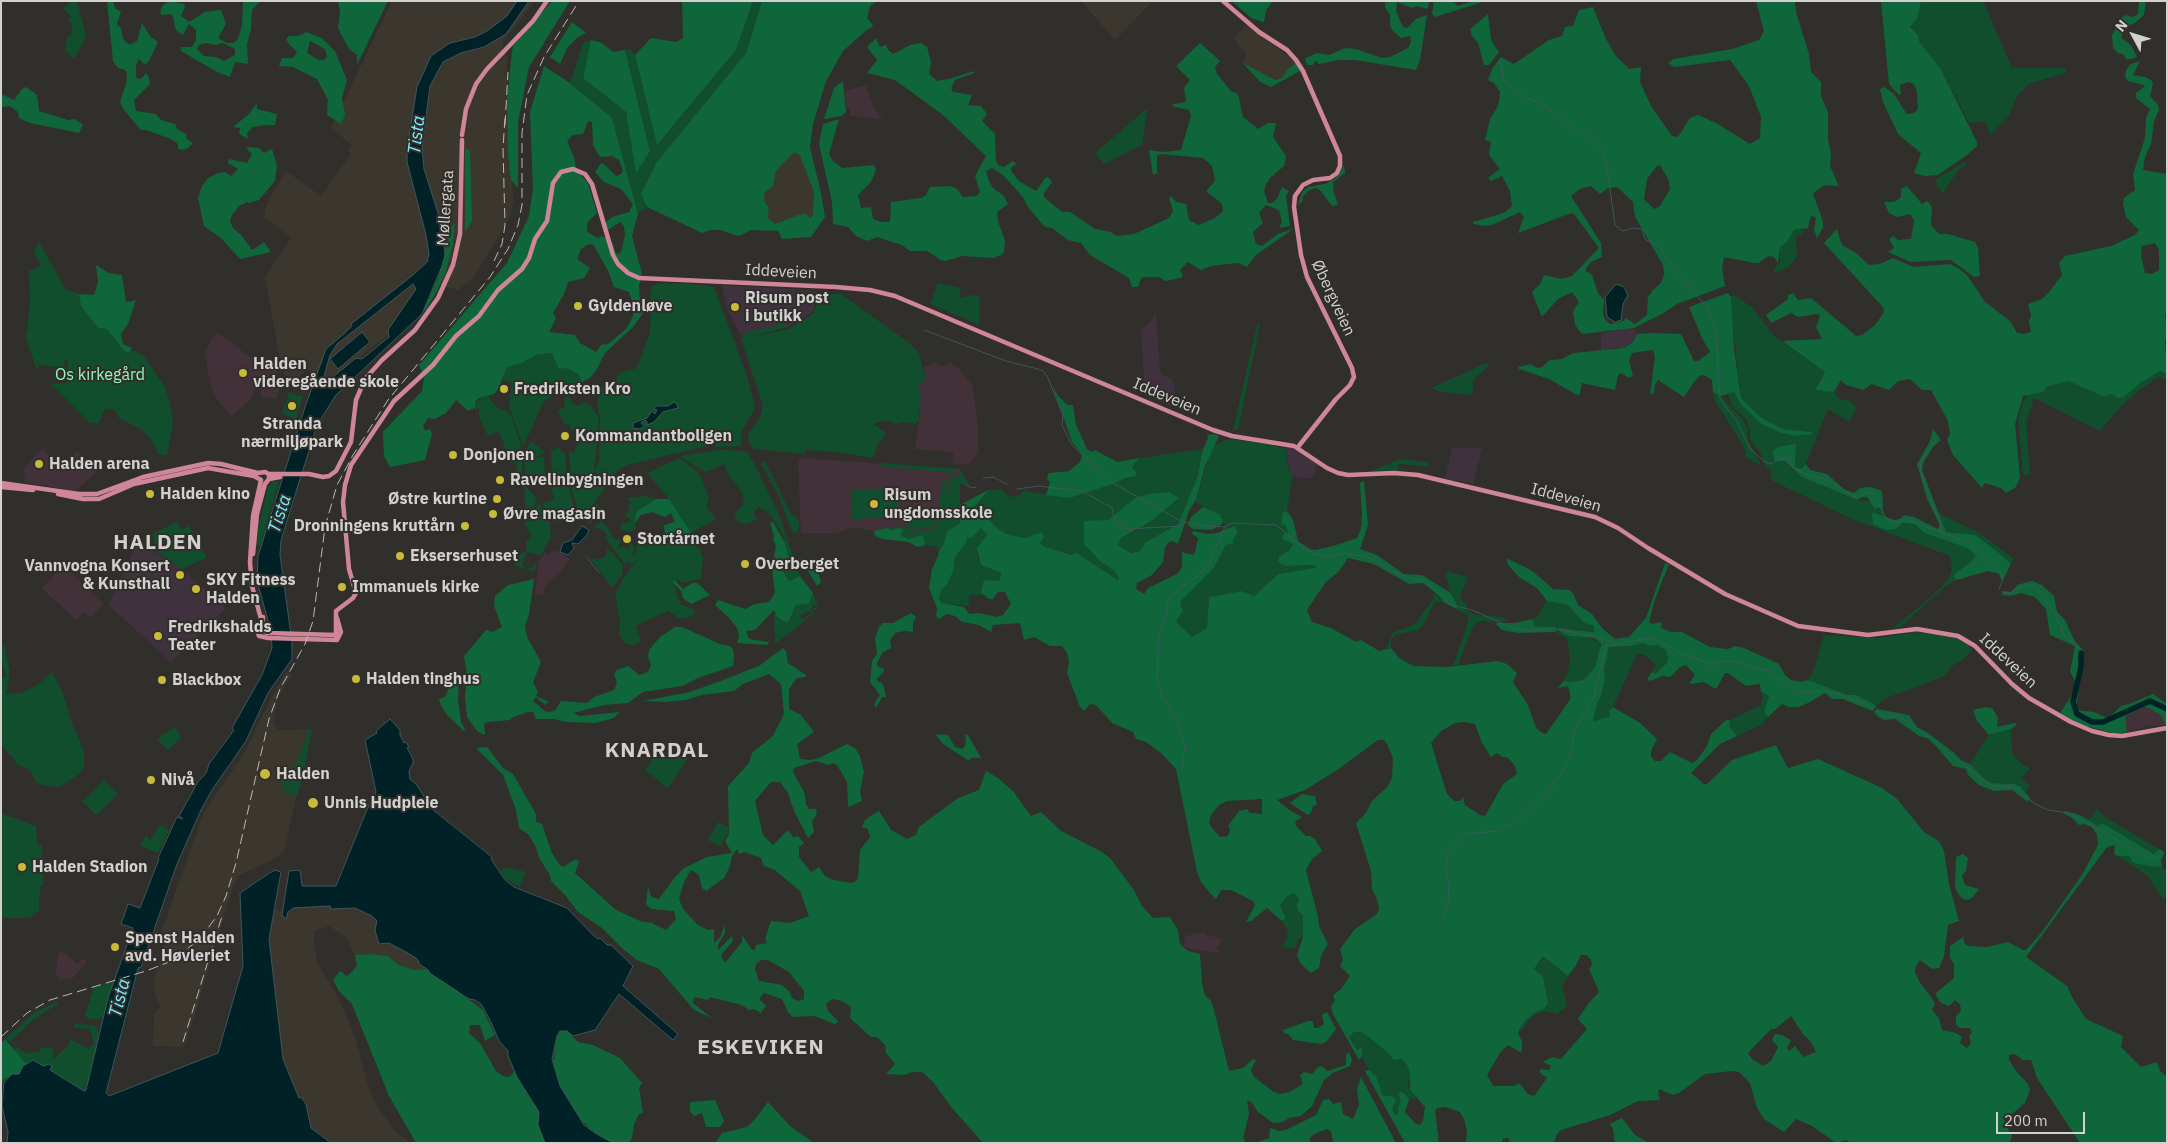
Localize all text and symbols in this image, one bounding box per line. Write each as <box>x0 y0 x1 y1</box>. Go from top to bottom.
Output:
north arrow <box>2108 10 2158 60</box>
text: N <box>2111 16 2132 35</box>
water label: Tista <box>404 114 430 156</box>
street label: Møllergata <box>434 169 458 247</box>
street label: Øbergveien <box>1307 257 1359 339</box>
street label: Iddeveien <box>745 261 817 283</box>
place label: Risum post i butikk <box>745 288 829 326</box>
place label: Gyldenløve <box>588 296 672 316</box>
marker: Gyldenløve <box>572 300 584 312</box>
marker: Risum post i butikk <box>729 301 741 313</box>
place label: Halden videregående skole <box>253 354 399 392</box>
park label: Os kirkegård <box>55 365 145 385</box>
marker: Halden videregående skole <box>237 367 249 379</box>
street label: Iddeveien <box>1130 374 1204 420</box>
place label: Fredriksten Kro <box>514 379 631 399</box>
marker: Fredriksten Kro <box>498 383 510 395</box>
marker: Stranda nærmiljøpark <box>286 400 298 412</box>
place label: Stranda nærmiljøpark <box>241 414 343 452</box>
place label: Kommandantboligen <box>575 426 732 446</box>
marker: Kommandantboligen <box>559 430 571 442</box>
place label: Donjonen <box>463 445 534 465</box>
marker: Donjonen <box>447 449 459 461</box>
place label: Halden arena <box>49 454 150 474</box>
marker: Halden arena <box>33 458 45 470</box>
place label: Ravelinbygningen <box>510 470 644 490</box>
marker: Ravelinbygningen <box>494 474 506 486</box>
street label: Iddeveien <box>1529 479 1603 517</box>
place label: Halden kino <box>160 484 250 504</box>
place label: Risum ungdomsskole <box>884 485 993 523</box>
marker: Halden kino <box>144 488 156 500</box>
place label: Østre kurtine <box>388 489 487 509</box>
water label: Tista <box>264 492 296 536</box>
marker: Østre kurtine <box>491 493 503 505</box>
marker: Risum ungdomsskole <box>868 498 880 510</box>
place label: Øvre magasin <box>503 504 606 524</box>
marker: Øvre magasin <box>487 508 499 520</box>
place label: Dronningens kruttårn <box>294 516 455 536</box>
marker: Dronningens kruttårn <box>459 520 471 532</box>
place label: Stortårnet <box>637 529 715 549</box>
district label: HALDEN <box>113 530 203 556</box>
marker: Stortårnet <box>621 533 633 545</box>
place label: Ekserserhuset <box>410 546 518 566</box>
marker: Ekserserhuset <box>394 550 406 562</box>
place label: Overberget <box>755 554 839 574</box>
place label: Vannvogna Konsert & Kunsthall <box>24 556 170 594</box>
marker: Overberget <box>739 558 751 570</box>
marker: Vannvogna Konsert & Kunsthall <box>174 569 186 581</box>
place label: SKY Fitness Halden <box>206 570 296 608</box>
place label: Immanuels kirke <box>352 577 479 597</box>
marker: Immanuels kirke <box>336 581 348 593</box>
marker: SKY Fitness Halden <box>190 583 202 595</box>
place label: Fredrikshalds Teater <box>168 617 271 655</box>
street label: Iddeveien <box>1975 629 2041 693</box>
marker: Fredrikshalds Teater <box>152 630 164 642</box>
place label: Halden tinghus <box>366 669 480 689</box>
place label: Blackbox <box>172 670 242 690</box>
marker: Halden tinghus <box>350 673 362 685</box>
marker: Blackbox <box>156 674 168 686</box>
district label: KNARDAL <box>604 738 710 764</box>
place label: Halden <box>276 764 330 784</box>
marker: Halden <box>258 767 272 781</box>
place label: Nivå <box>161 770 195 790</box>
marker: Nivå <box>145 774 157 786</box>
place label: Unnis Hudpleie <box>324 793 439 813</box>
marker: Unnis Hudpleie <box>306 796 320 810</box>
place label: Halden Stadion <box>32 857 148 877</box>
marker: Halden Stadion <box>16 861 28 873</box>
place label: Spenst Halden avd. Høvleriet <box>125 928 235 966</box>
marker: Spenst Halden avd. Høvleriet <box>109 941 121 953</box>
water label: Tista <box>105 976 135 1020</box>
district label: ESKEVIKEN <box>696 1035 826 1061</box>
scale bar <box>1998 1102 2087 1134</box>
text: 200 m <box>2004 1111 2048 1130</box>

